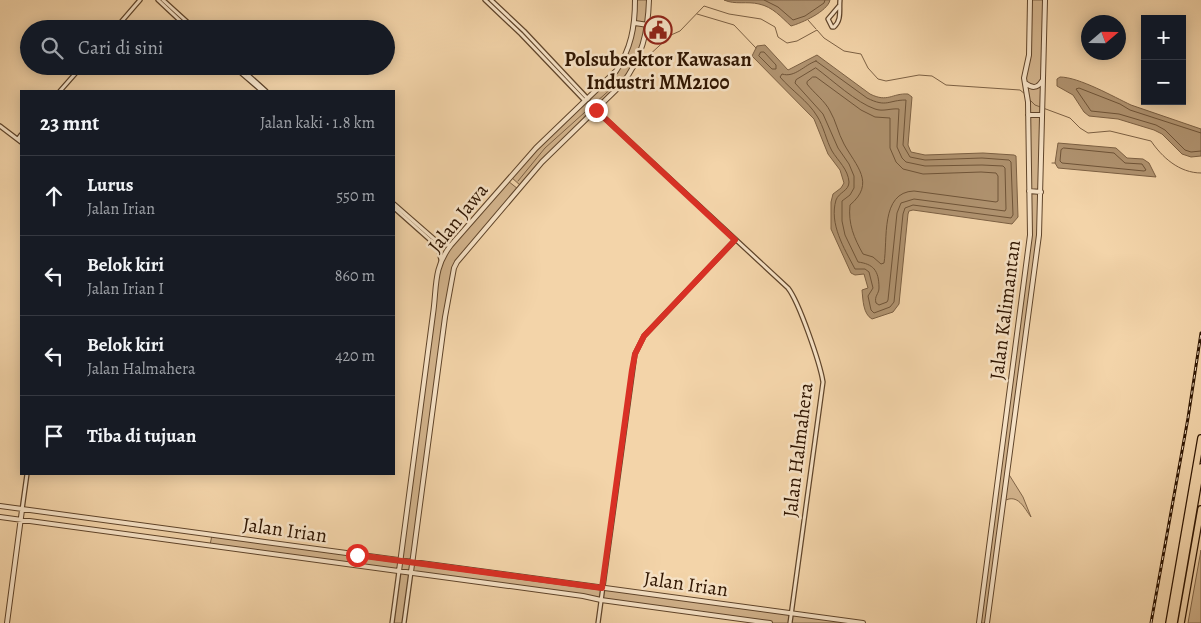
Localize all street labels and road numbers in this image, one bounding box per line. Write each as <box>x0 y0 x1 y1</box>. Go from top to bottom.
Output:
street label: Jalan Jawa <box>422 177 495 259</box>
street label: Jalan Kalimantan <box>983 239 1027 381</box>
street label: Jalan Halmahera <box>776 380 820 519</box>
street label: Jalan Irian <box>241 511 329 549</box>
street label: Jalan Irian <box>642 565 730 603</box>

